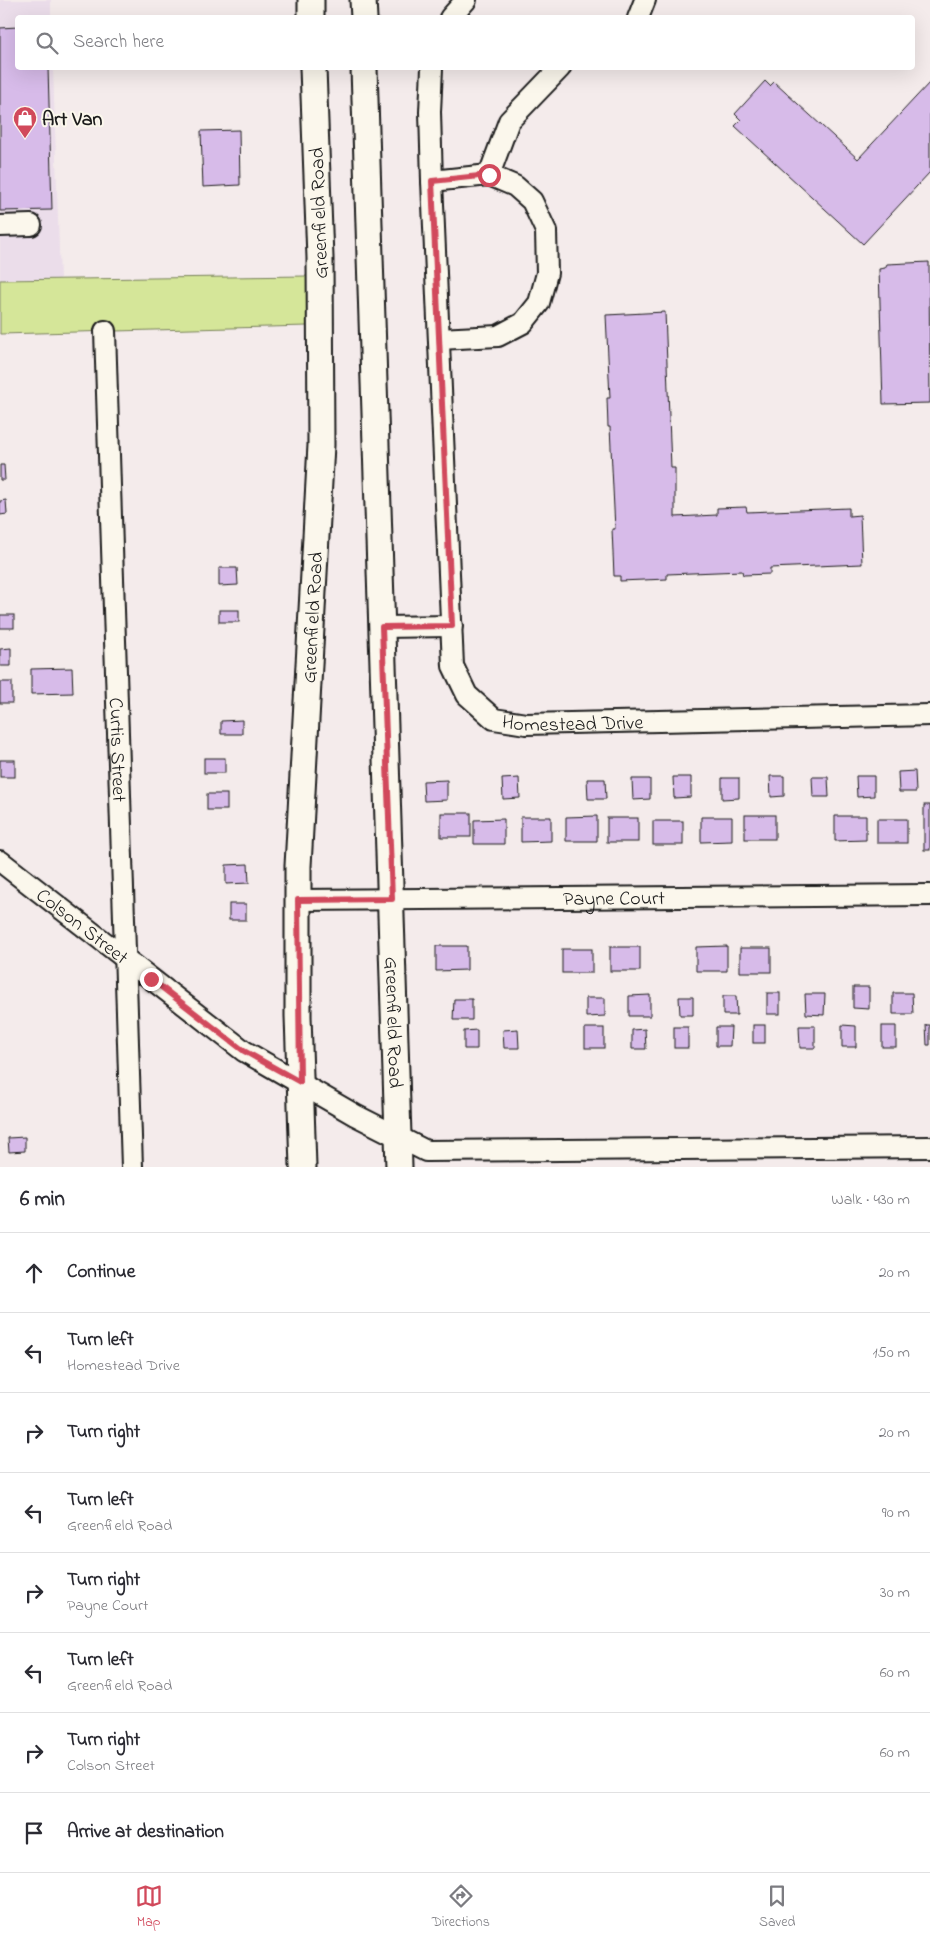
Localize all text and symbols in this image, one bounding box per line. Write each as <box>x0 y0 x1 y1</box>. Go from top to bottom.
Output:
search box <box>15 15 915 70</box>
icon: search <box>33 29 61 57</box>
text: Search here <box>73 29 164 56</box>
shop icon: Art Van <box>12 105 38 139</box>
place label: Art Van <box>42 106 102 135</box>
street label: Greenfield Road <box>304 147 337 279</box>
route start <box>478 164 501 187</box>
street label: Greenfield Road <box>296 551 332 684</box>
street label: Curtis Street <box>100 697 132 803</box>
street label: Homestead Drive <box>500 708 644 741</box>
street label: Colson Street <box>29 882 134 973</box>
street label: Payne Court <box>563 885 665 915</box>
street label: Greenfield Road <box>375 956 408 1089</box>
route end <box>140 968 163 991</box>
text: 6 min <box>20 1185 65 1215</box>
text: Walk · 430 m <box>831 1188 910 1212</box>
icon: ahead <box>20 1259 48 1287</box>
text: Continue <box>67 1259 135 1286</box>
text: 20 m <box>879 1261 910 1285</box>
text: Turn left <box>67 1327 134 1354</box>
icon: left <box>20 1339 48 1367</box>
text: 150 m <box>872 1341 910 1365</box>
text: Homestead Drive <box>67 1354 180 1378</box>
icon: right <box>20 1419 48 1447</box>
text: Turn right <box>67 1419 140 1446</box>
text: 20 m <box>879 1421 910 1445</box>
text: Turn left <box>67 1487 134 1514</box>
icon: left <box>20 1499 48 1527</box>
text: 90 m <box>882 1501 910 1525</box>
text: Greenfield Road <box>67 1514 172 1538</box>
text: Turn right <box>67 1567 140 1594</box>
icon: right <box>20 1579 48 1607</box>
text: 30 m <box>880 1581 910 1605</box>
text: Payne Court <box>67 1594 148 1618</box>
text: Turn left <box>67 1647 134 1674</box>
icon: left <box>20 1659 48 1687</box>
text: 60 m <box>880 1661 910 1685</box>
text: Greenfield Road <box>67 1674 172 1698</box>
text: Turn right <box>67 1727 140 1754</box>
icon: right <box>20 1739 48 1767</box>
text: 60 m <box>880 1741 910 1765</box>
text: Colson Street <box>67 1754 155 1778</box>
icon: arrive <box>20 1819 48 1847</box>
text: Arrive at destination <box>67 1819 224 1846</box>
tab: Map <box>135 1882 163 1933</box>
tab: Directions <box>432 1882 490 1933</box>
tab: Saved <box>759 1882 795 1933</box>

